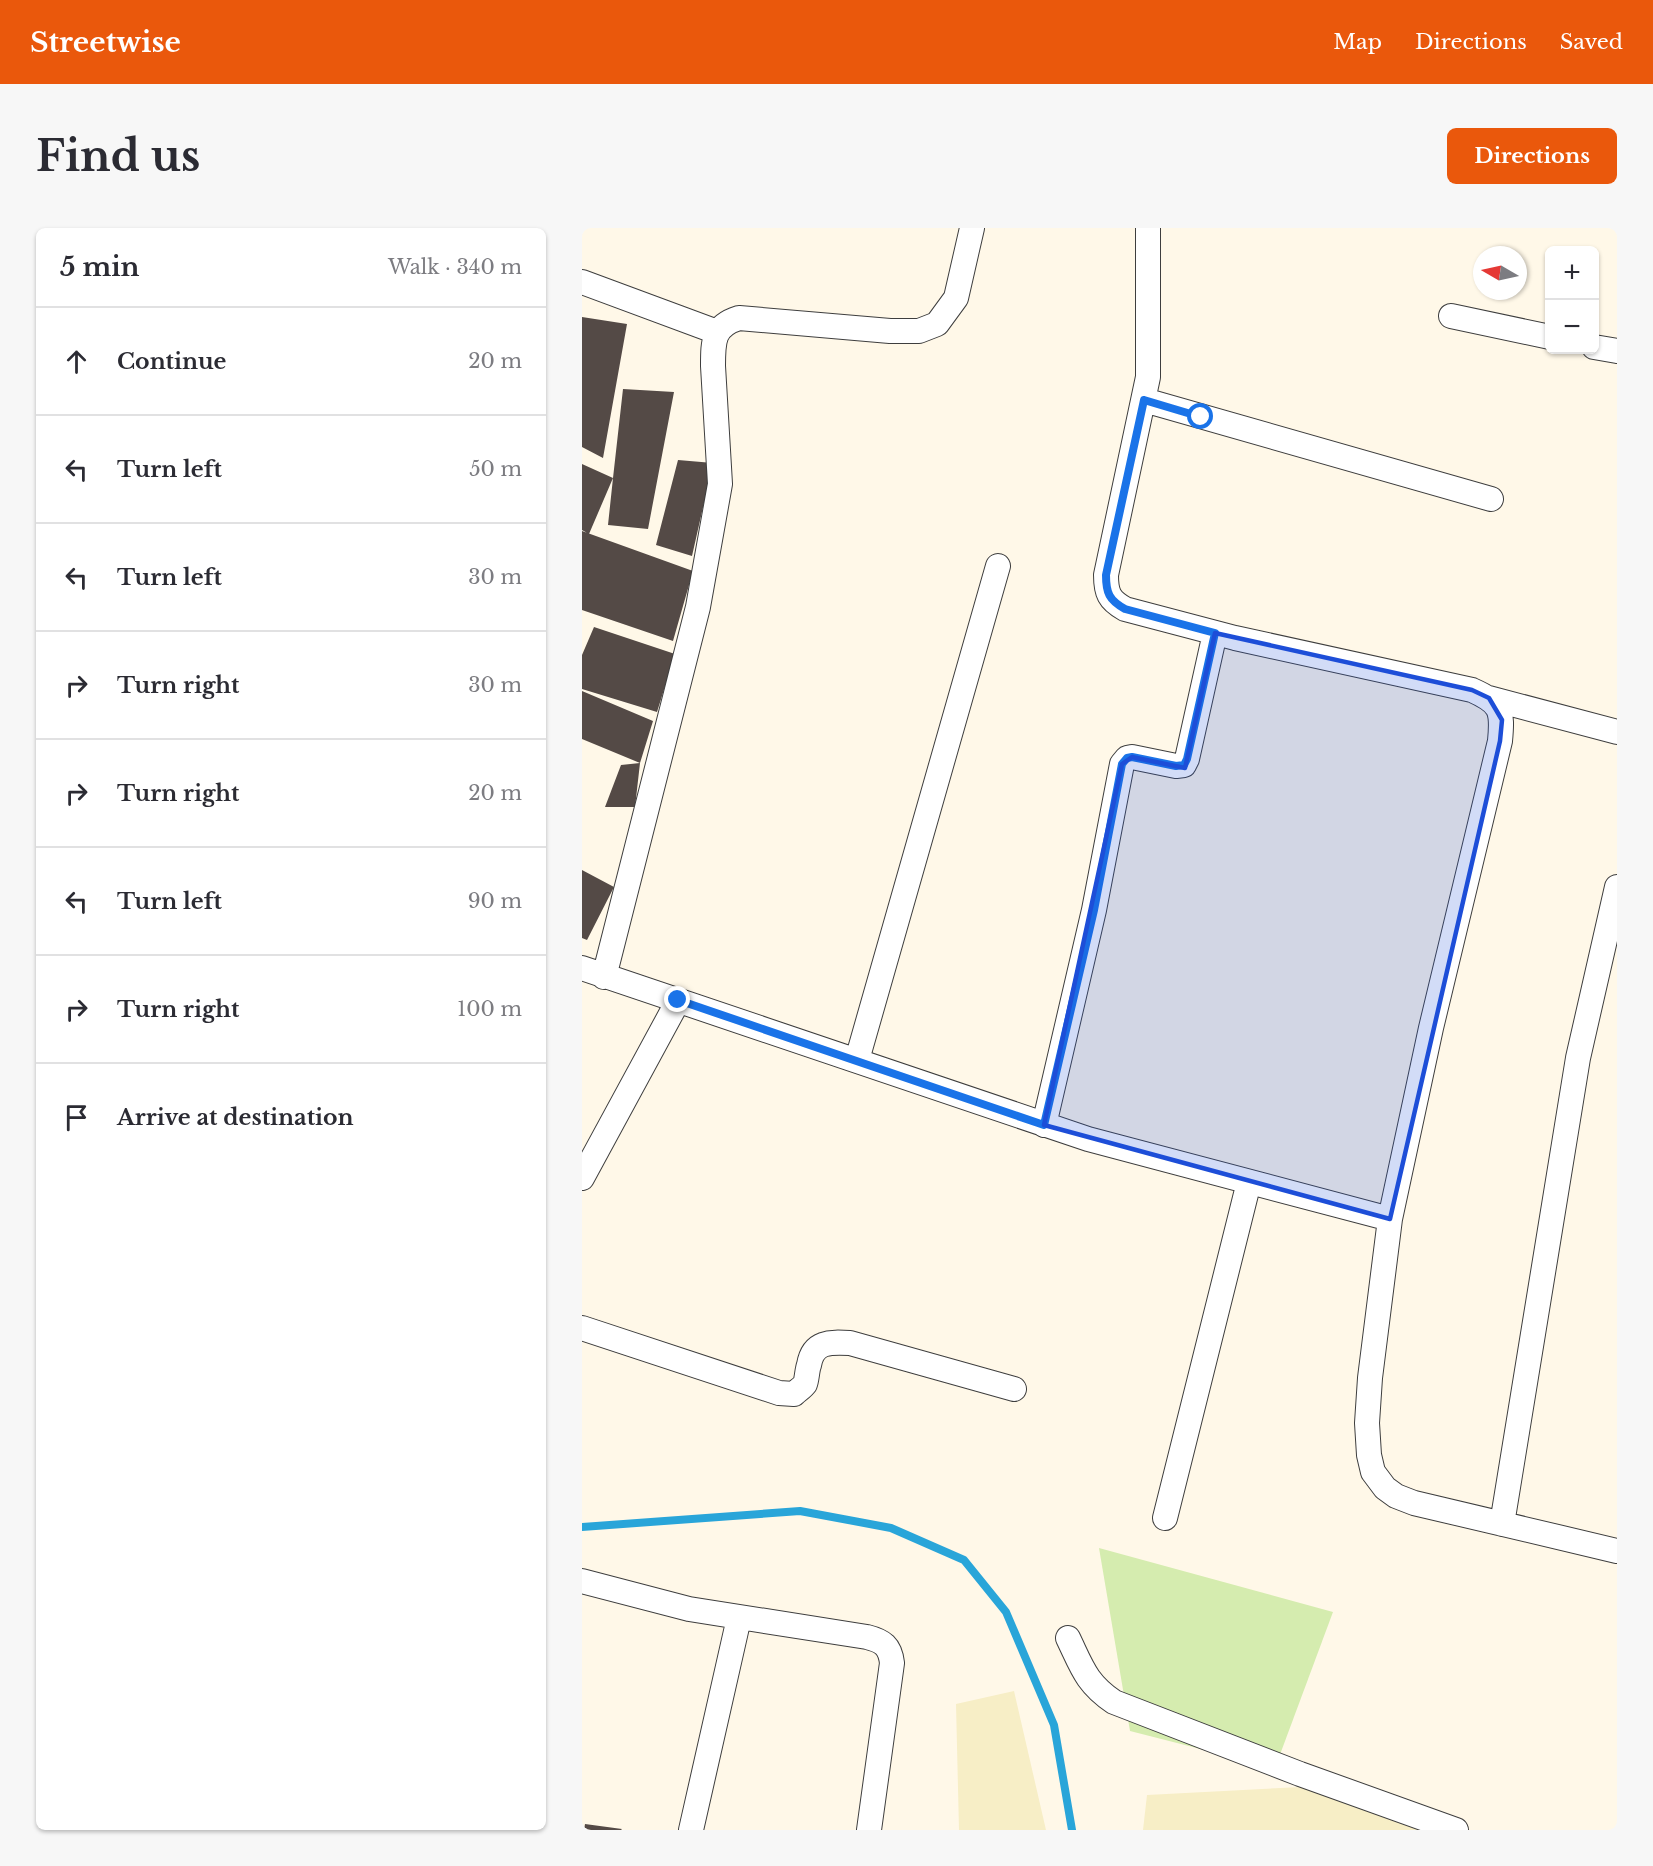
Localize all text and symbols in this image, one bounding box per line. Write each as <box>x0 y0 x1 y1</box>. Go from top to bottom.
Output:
text: Streetwise <box>30 25 181 60</box>
text: Map <box>1333 29 1382 55</box>
text: Directions <box>1415 29 1527 55</box>
text: Saved <box>1560 29 1623 55</box>
button: Directions <box>1447 128 1617 184</box>
text: Find us <box>36 130 200 182</box>
north arrow <box>1473 246 1527 300</box>
map controls <box>1545 246 1599 354</box>
button: + <box>1545 246 1599 300</box>
text: 5 min <box>60 251 139 283</box>
text: Walk · 340 m <box>388 255 522 279</box>
button: − <box>1545 300 1599 354</box>
icon: ahead <box>60 345 93 378</box>
text: Continue <box>117 348 226 375</box>
text: 20 m <box>468 349 522 373</box>
route start <box>1187 403 1213 429</box>
icon: left <box>60 453 93 486</box>
text: Turn left <box>117 456 222 483</box>
text: 50 m <box>469 457 522 481</box>
icon: left <box>60 561 93 594</box>
text: Turn left <box>117 564 222 591</box>
text: 30 m <box>468 565 522 589</box>
icon: right <box>60 669 93 702</box>
text: Turn right <box>117 672 239 699</box>
text: 30 m <box>468 673 522 697</box>
icon: right <box>60 777 93 810</box>
text: Turn right <box>117 780 239 807</box>
text: 20 m <box>468 781 522 805</box>
icon: left <box>60 885 93 918</box>
text: Turn left <box>117 888 222 915</box>
text: 90 m <box>468 889 522 913</box>
route end <box>664 986 690 1012</box>
icon: right <box>60 993 93 1026</box>
text: Turn right <box>117 996 239 1023</box>
text: 100 m <box>457 997 522 1021</box>
icon: arrive <box>60 1101 93 1134</box>
text: Arrive at destination <box>117 1104 354 1131</box>

